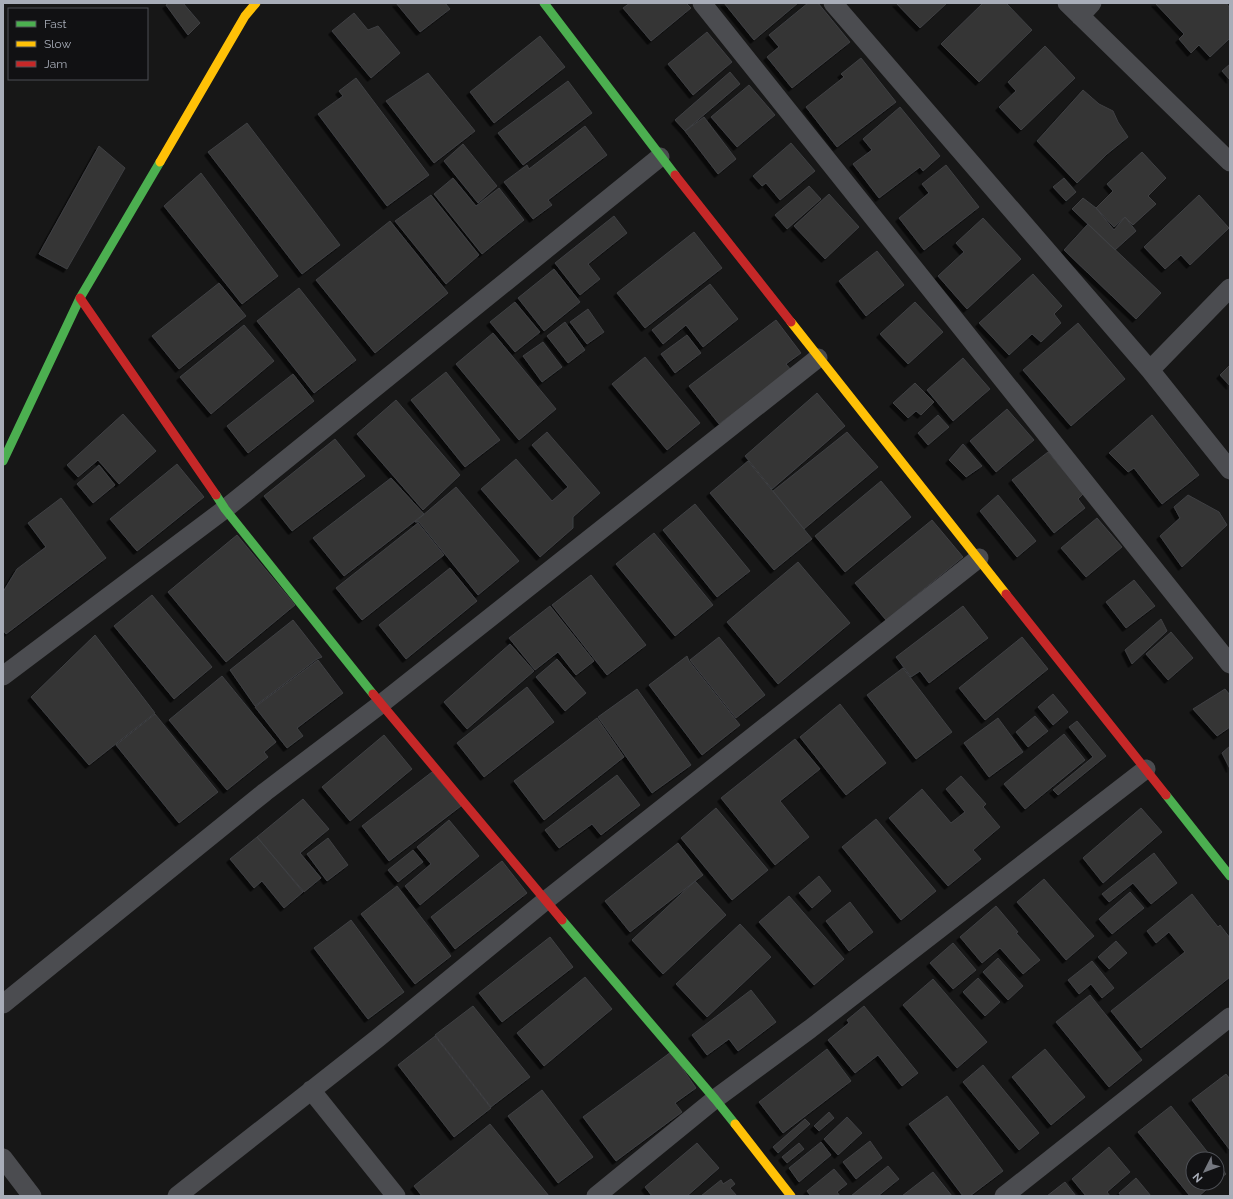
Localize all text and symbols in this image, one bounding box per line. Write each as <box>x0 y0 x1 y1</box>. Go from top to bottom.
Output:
legend <box>8 8 148 80</box>
text: Fast <box>44 17 67 31</box>
text: Slow <box>44 37 71 51</box>
text: Jam <box>44 57 67 71</box>
north arrow <box>1185 1151 1225 1191</box>
text: N <box>1190 1170 1206 1185</box>

